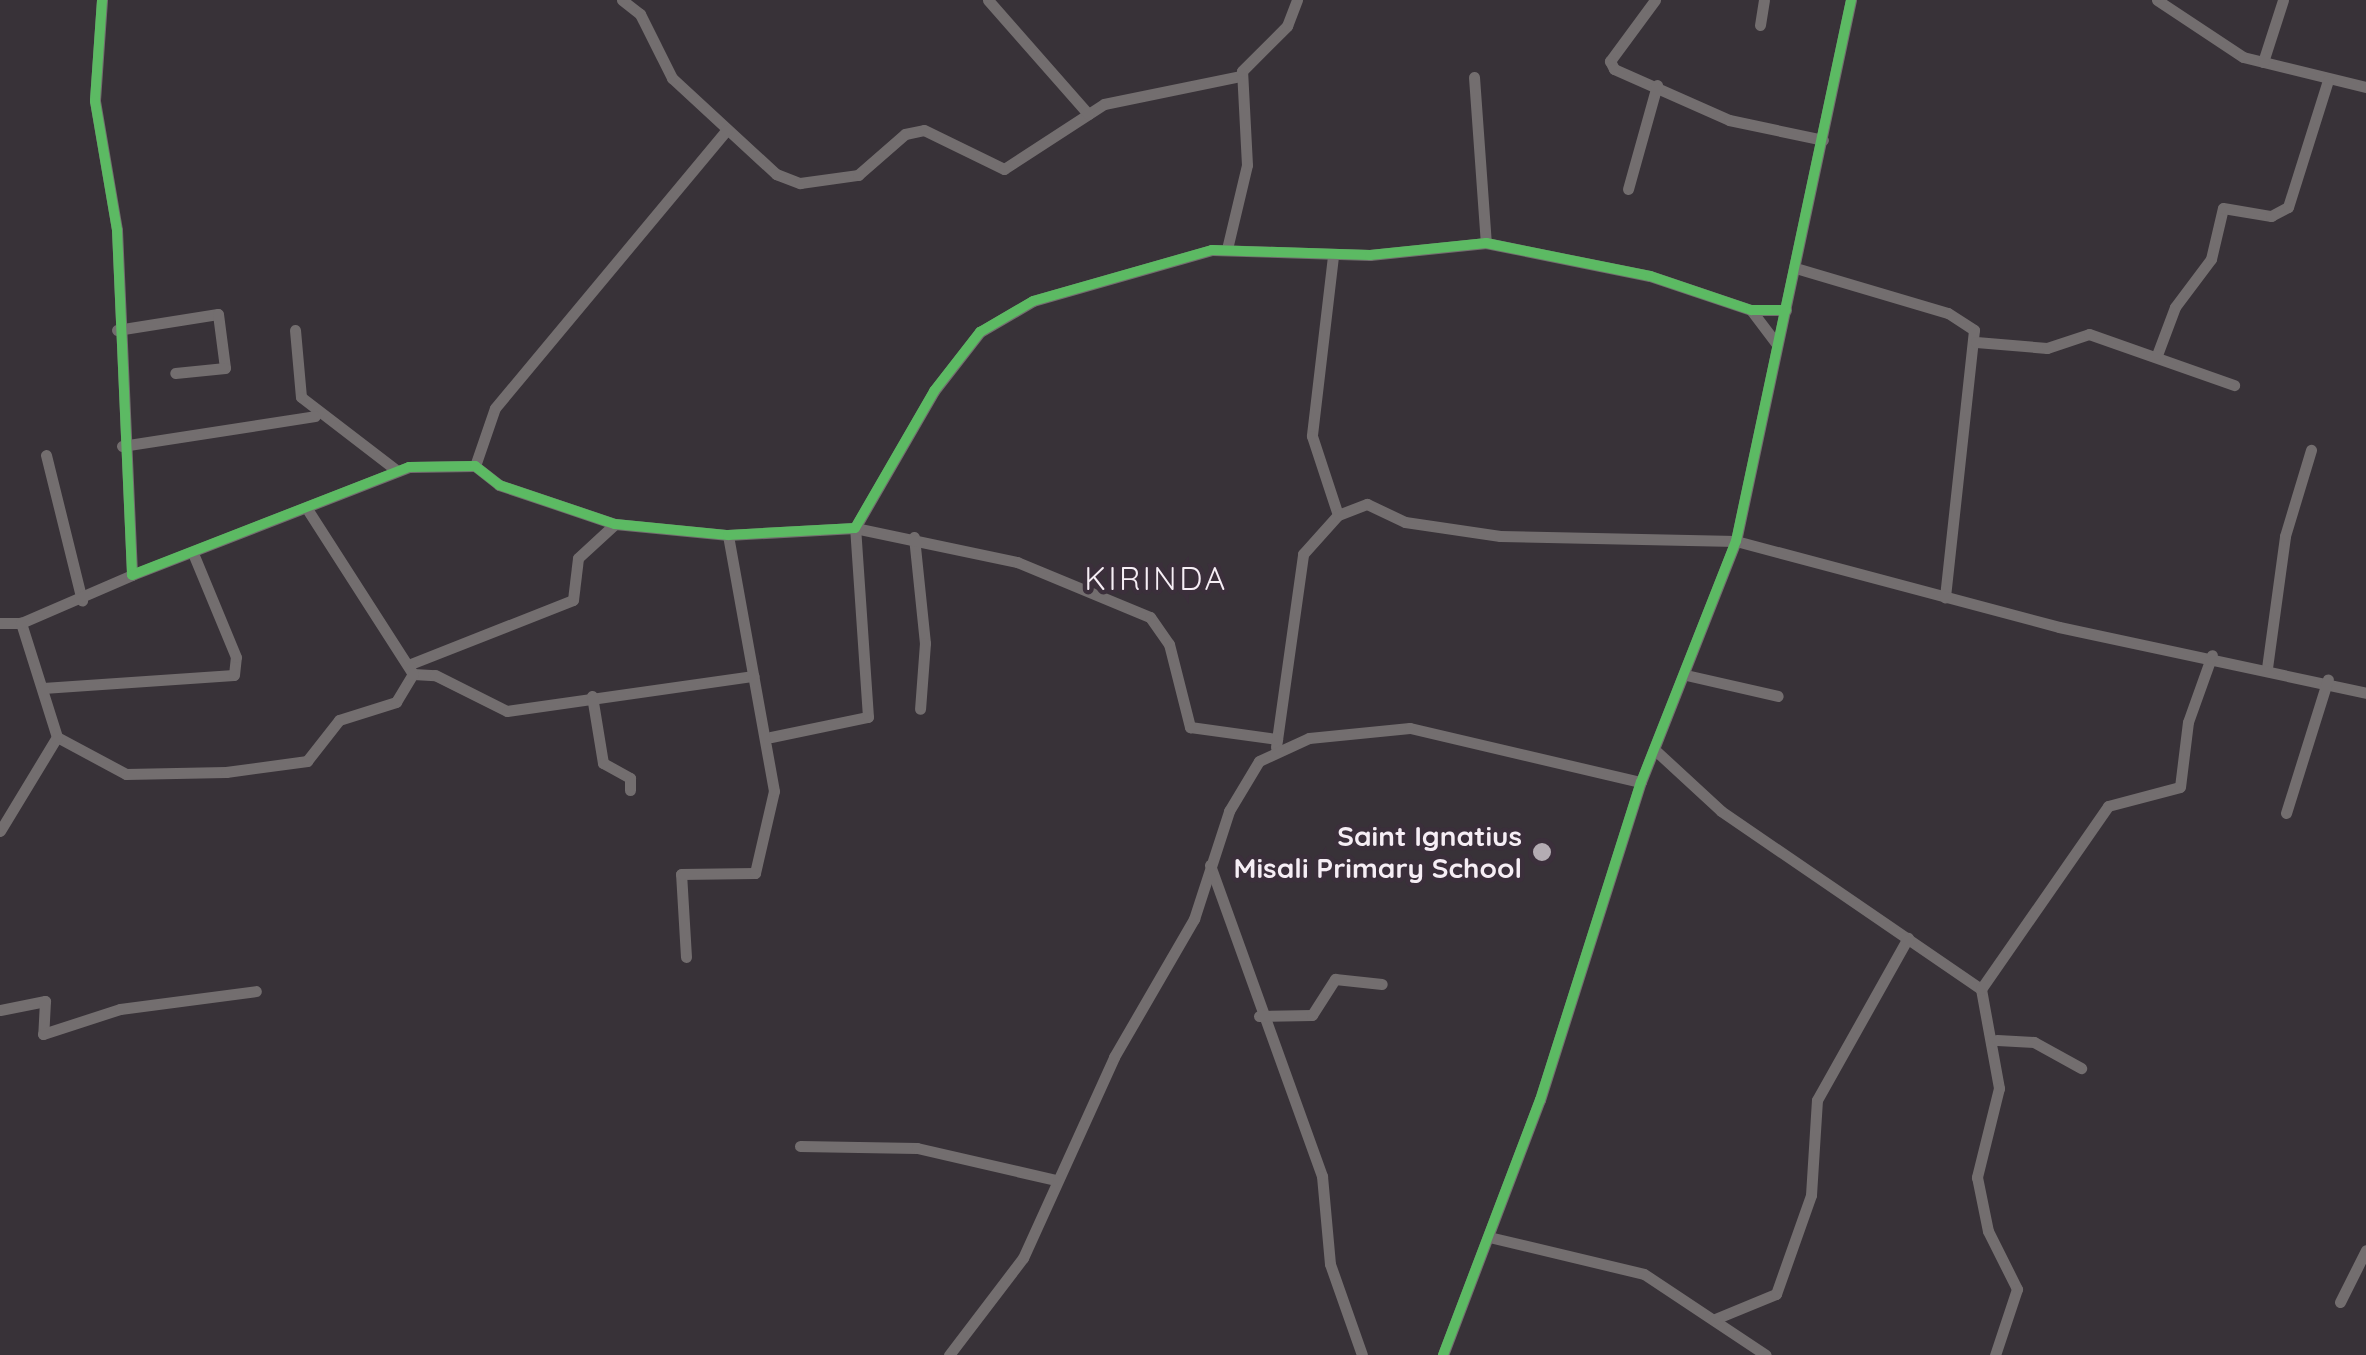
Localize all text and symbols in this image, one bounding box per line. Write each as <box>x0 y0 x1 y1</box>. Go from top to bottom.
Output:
district label: KIRINDA <box>1084 559 1228 597</box>
place label: Saint Ignatius Misali Primary School <box>1233 819 1522 885</box>
marker: Saint Ignatius Misali Primary School <box>1531 841 1553 863</box>

